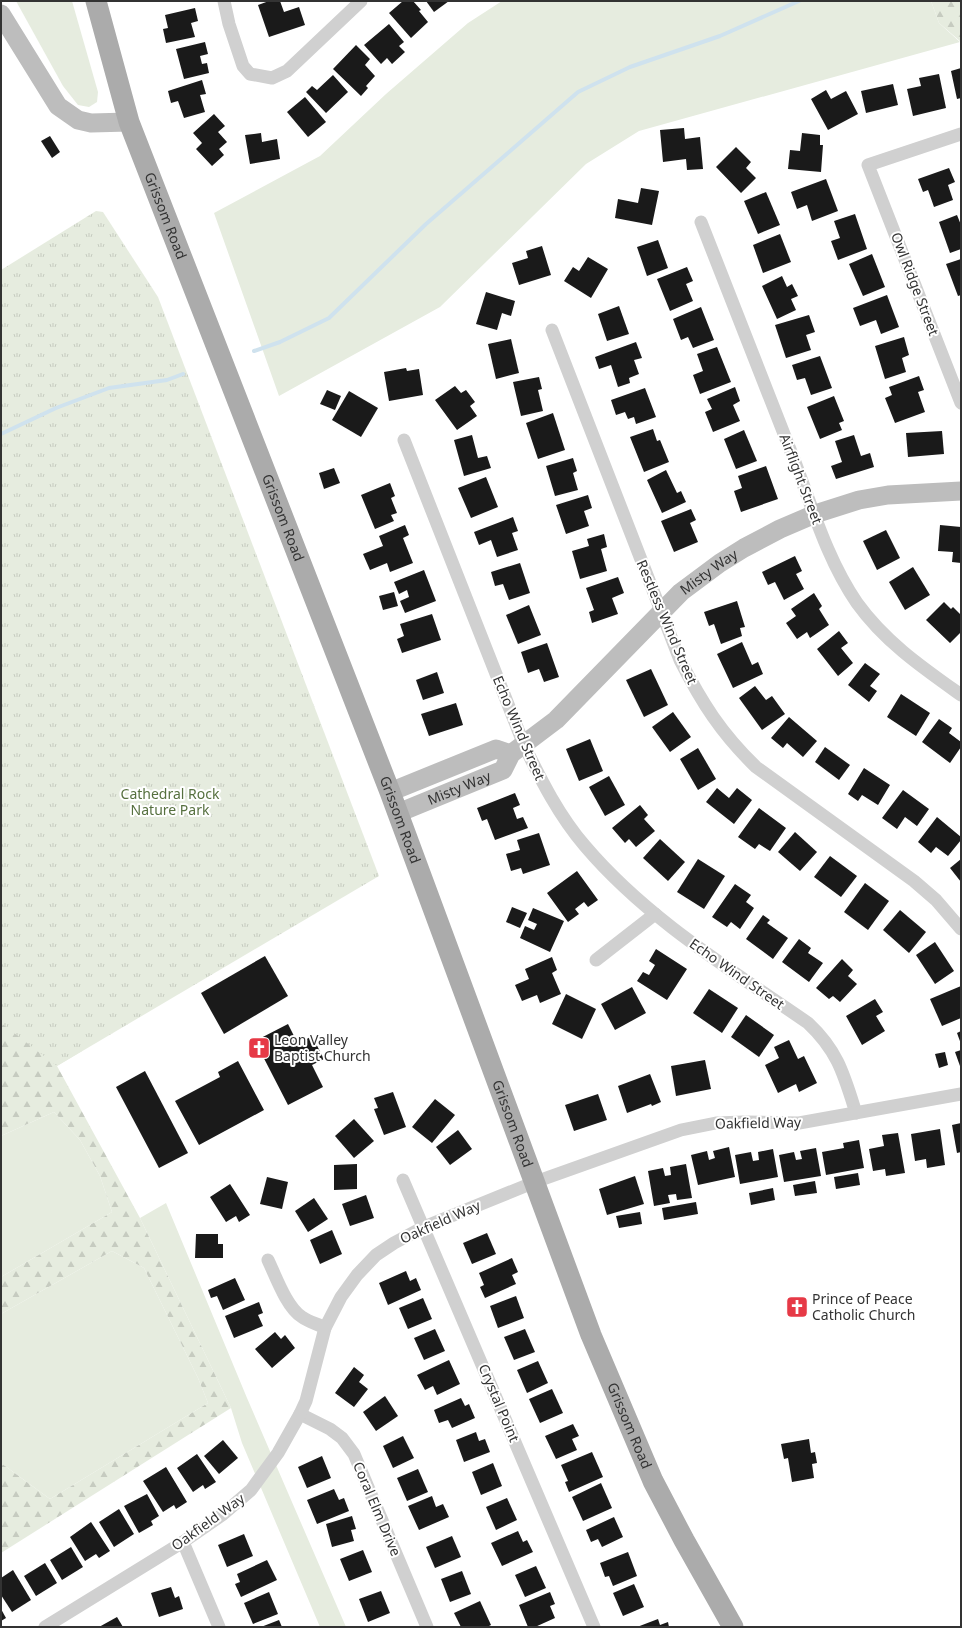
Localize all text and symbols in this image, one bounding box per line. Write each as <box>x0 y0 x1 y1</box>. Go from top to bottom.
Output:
street label: Grissom Road <box>140 169 192 262</box>
street label: Owl Ridge Street <box>887 229 944 338</box>
street label: Airflight Street <box>775 431 827 527</box>
street label: Grissom Road <box>258 471 309 564</box>
street label: Misty Way <box>676 544 742 599</box>
street label: Restless Wind Street <box>633 557 702 687</box>
street label: Echo Wind Street <box>489 673 550 783</box>
street label: Misty Way <box>424 766 494 809</box>
street label: Grissom Road <box>376 773 426 866</box>
park label: Cathedral Rock Nature Park <box>121 784 220 819</box>
street label: Echo Wind Street <box>686 934 789 1013</box>
place label: Leon Valley Baptist Church <box>274 1030 371 1065</box>
church icon: Leon Valley Baptist Church <box>246 1035 272 1061</box>
street label: Grissom Road <box>488 1077 538 1170</box>
street label: Oakfield Way <box>715 1112 802 1133</box>
street label: Oakfield Way <box>397 1195 484 1248</box>
place label: Prince of Peace Catholic Church <box>812 1289 916 1324</box>
church icon: Prince of Peace Catholic Church <box>784 1294 810 1320</box>
street label: Crystal Point <box>475 1361 524 1445</box>
street label: Grissom Road <box>603 1379 657 1472</box>
street label: Coral Elm Drive <box>349 1459 406 1559</box>
street label: Oakfield Way <box>167 1488 249 1555</box>

